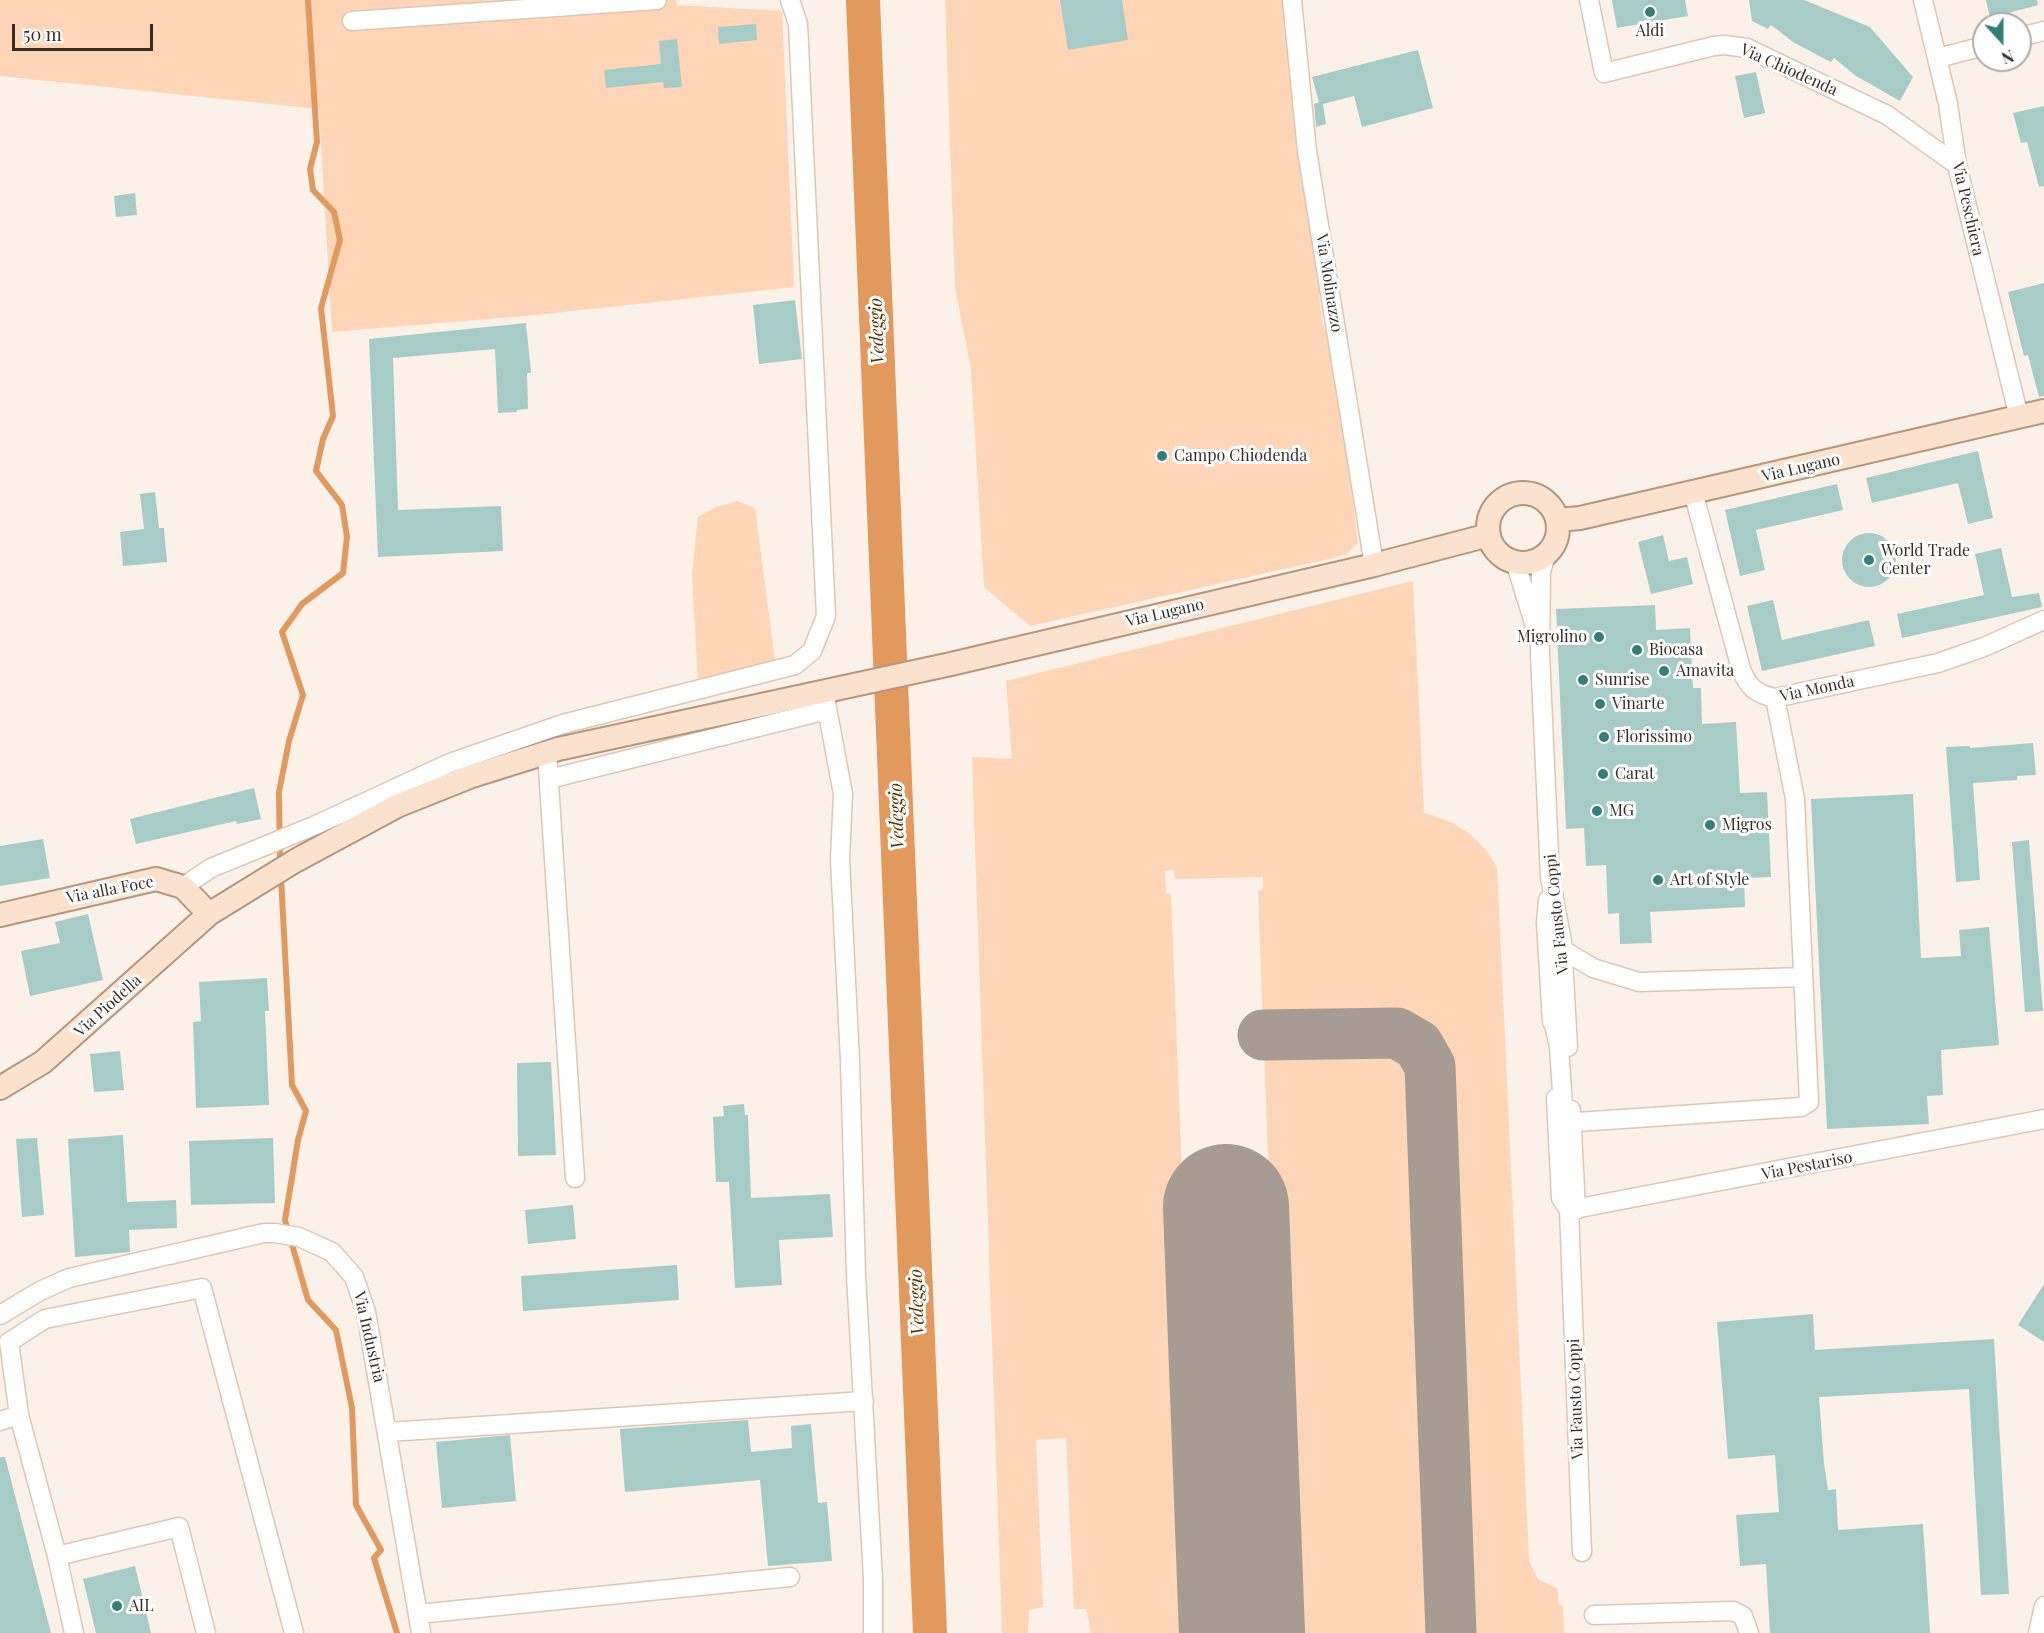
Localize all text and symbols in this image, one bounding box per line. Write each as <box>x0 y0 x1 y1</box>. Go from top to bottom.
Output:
marker: Aldi <box>1643 5 1657 19</box>
scale bar <box>15 12 156 50</box>
north arrow <box>1972 12 2032 72</box>
place label: Aldi <box>1636 21 1664 41</box>
text: 50 m <box>23 22 62 46</box>
street label: Via Chiodenda <box>1737 40 1841 100</box>
text: N <box>1999 46 2017 69</box>
street label: Via Peschiera <box>1948 160 1988 258</box>
street label: Via Molinazzo <box>1312 232 1346 334</box>
water label: Vedeggio <box>865 298 889 364</box>
place label: Campo Chiodenda <box>1174 446 1307 466</box>
marker: Campo Chiodenda <box>1155 449 1169 463</box>
street label: Via Lugano <box>1760 450 1842 486</box>
place label: World Trade Center <box>1881 541 1970 579</box>
marker: World Trade Center <box>1862 553 1876 567</box>
street label: Via Lugano <box>1124 595 1206 631</box>
place label: Migrolino <box>1517 627 1587 647</box>
marker: Migrolino <box>1592 630 1606 644</box>
place label: Biocasa <box>1649 640 1703 660</box>
marker: Biocasa <box>1630 643 1644 657</box>
place label: Amavita <box>1676 661 1734 681</box>
marker: Amavita <box>1657 664 1671 678</box>
place label: Sunrise <box>1595 670 1650 690</box>
street label: Via Monda <box>1778 672 1856 706</box>
marker: Sunrise <box>1576 673 1590 687</box>
place label: Vinarte <box>1612 694 1665 714</box>
marker: Vinarte <box>1593 697 1607 711</box>
place label: Florissimo <box>1616 727 1692 747</box>
marker: Florissimo <box>1597 730 1611 744</box>
place label: Carat <box>1615 764 1655 784</box>
marker: Carat <box>1596 767 1610 781</box>
water label: Vedeggio <box>885 783 909 849</box>
place label: MG <box>1609 801 1634 821</box>
marker: MG <box>1590 804 1604 818</box>
place label: Migros <box>1722 815 1772 835</box>
marker: Migros <box>1703 818 1717 832</box>
street label: Via Fausto Coppi <box>1541 853 1573 975</box>
place label: Art of Style <box>1670 870 1749 890</box>
street label: Via alla Foce <box>65 872 155 908</box>
marker: Art of Style <box>1651 873 1665 887</box>
street label: Via Piodella <box>71 971 145 1041</box>
street label: Via Pestariso <box>1760 1148 1854 1184</box>
water label: Vedeggio <box>905 1269 929 1335</box>
street label: Via Industria <box>349 1290 389 1384</box>
street label: Via Fausto Coppi <box>1564 1338 1588 1460</box>
place label: AIL <box>129 1596 154 1616</box>
marker: AIL <box>110 1599 124 1613</box>

